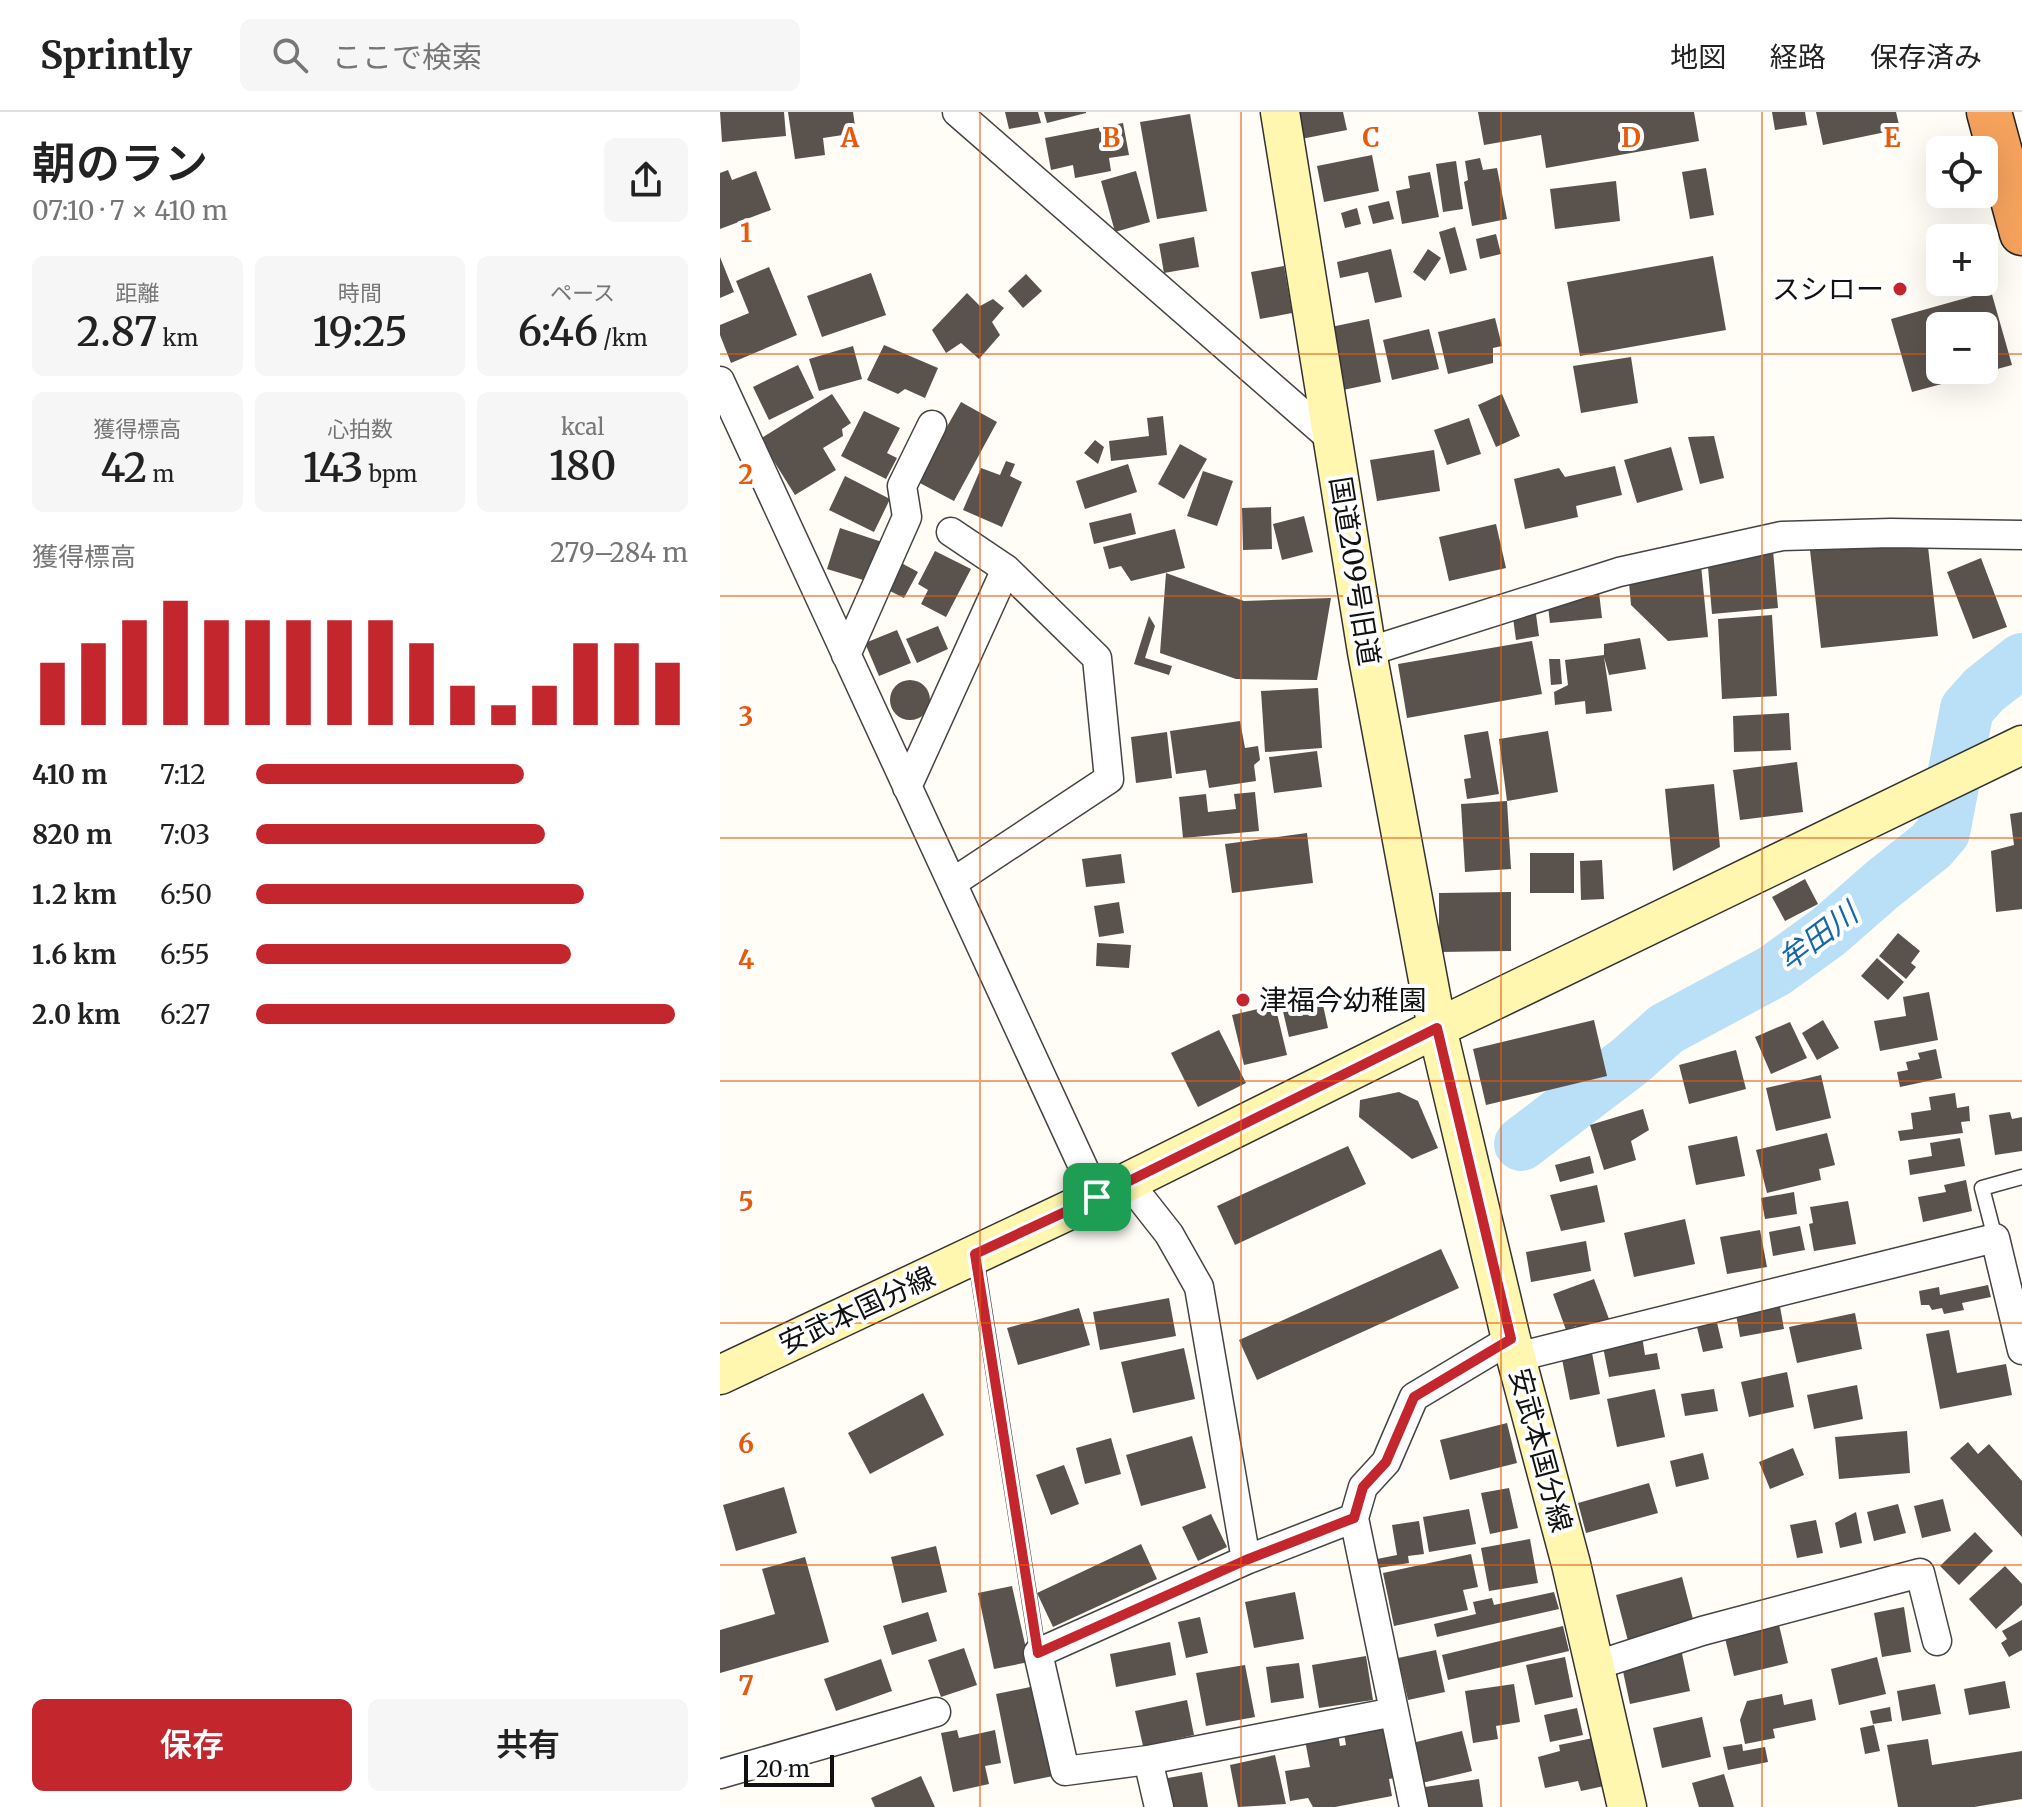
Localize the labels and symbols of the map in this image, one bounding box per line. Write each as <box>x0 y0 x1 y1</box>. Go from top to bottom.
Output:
text: A <box>840 121 860 154</box>
text: B <box>1102 121 1120 154</box>
text: C <box>1362 121 1380 154</box>
text: D <box>1621 121 1641 154</box>
text: E <box>1884 121 1901 154</box>
text: 1 <box>740 216 752 249</box>
place label: スシロー <box>1772 271 1884 307</box>
marker: スシロー <box>1891 280 1909 298</box>
text: 2 <box>738 458 754 491</box>
street label: 国道209号旧道 <box>1322 474 1388 668</box>
text: 3 <box>739 700 753 733</box>
water label: 牟田川 <box>1770 892 1867 978</box>
text: 4 <box>738 943 755 976</box>
place label: 津福今幼稚園 <box>1259 982 1427 1018</box>
marker: 津福今幼稚園 <box>1234 991 1252 1009</box>
pin <box>1063 1163 1131 1231</box>
text: 5 <box>738 1185 754 1218</box>
street label: 安武本国分線 <box>773 1258 941 1362</box>
street label: 安武本国分線 <box>1502 1364 1580 1536</box>
text: 6 <box>738 1427 754 1460</box>
text: 7 <box>738 1669 754 1702</box>
scale bar <box>744 1751 834 1787</box>

